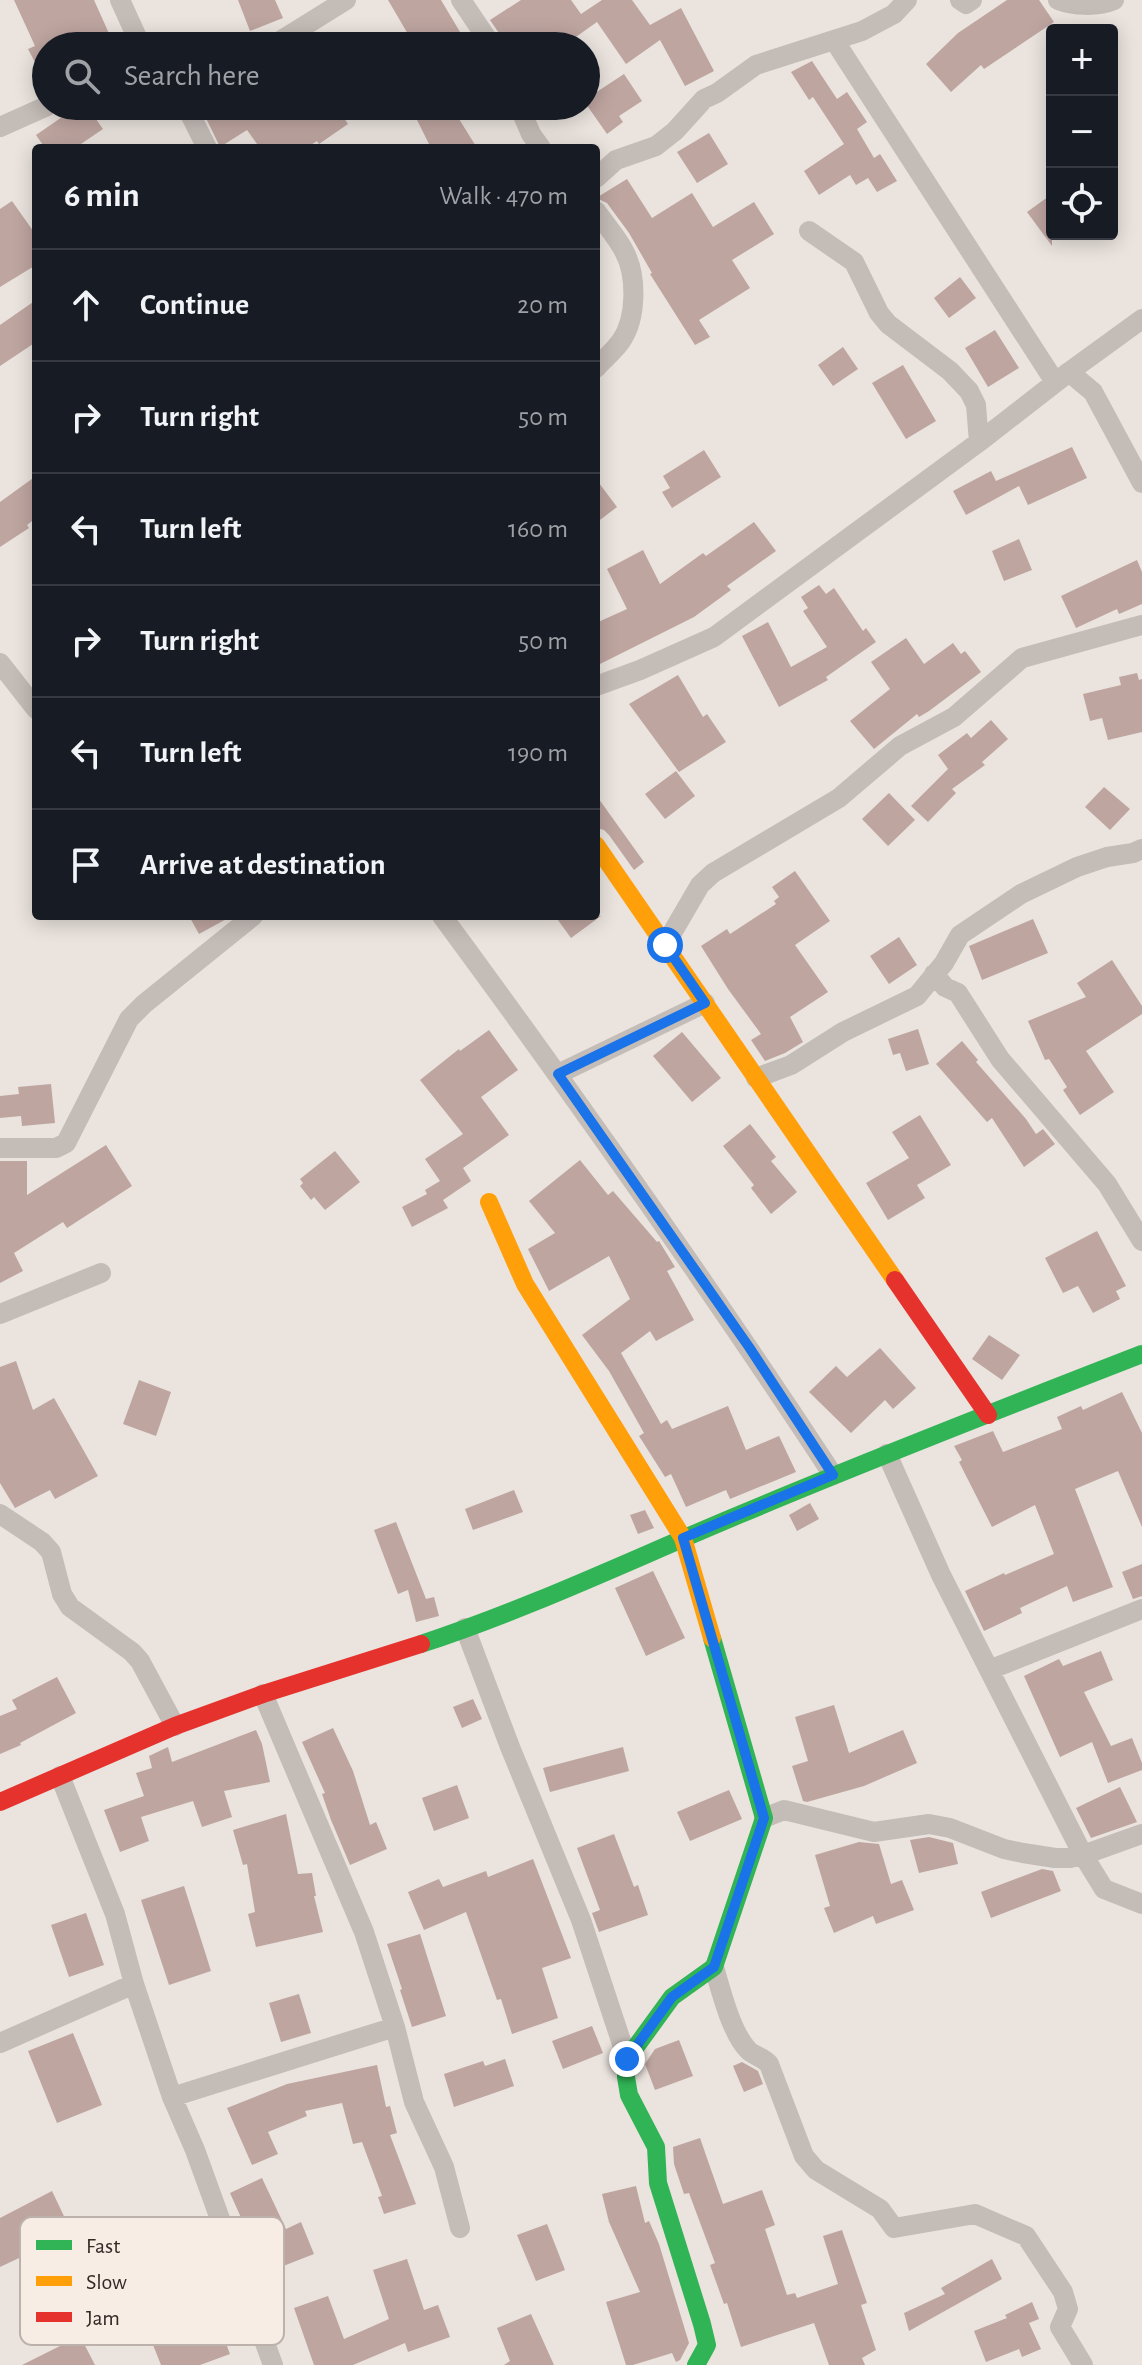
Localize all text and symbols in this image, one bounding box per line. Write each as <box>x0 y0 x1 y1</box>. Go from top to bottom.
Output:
map controls <box>1046 24 1118 240</box>
button: + <box>1046 24 1118 96</box>
search box <box>32 32 600 120</box>
icon: search <box>60 54 104 98</box>
text: Search here <box>124 61 260 91</box>
button: − <box>1046 96 1118 168</box>
button: locate <box>1046 168 1118 240</box>
text: 6 min <box>64 179 140 213</box>
text: Walk · 470 m <box>439 183 568 209</box>
icon: ahead <box>64 283 108 327</box>
text: Continue <box>140 290 249 320</box>
text: 20 m <box>517 292 568 318</box>
icon: right <box>64 395 108 439</box>
text: Turn right <box>140 402 259 432</box>
text: 50 m <box>518 404 568 430</box>
icon: left <box>64 507 108 551</box>
text: Turn left <box>140 514 241 544</box>
text: 160 m <box>508 516 568 542</box>
icon: right <box>64 619 108 663</box>
text: Turn right <box>140 626 259 656</box>
text: 50 m <box>518 628 568 654</box>
icon: left <box>64 731 108 775</box>
text: Turn left <box>140 738 241 768</box>
text: 190 m <box>508 740 568 766</box>
icon: arrive <box>64 843 108 887</box>
text: Arrive at destination <box>140 850 386 880</box>
route start <box>647 927 683 963</box>
route end <box>609 2041 645 2077</box>
legend <box>20 2217 284 2345</box>
text: Fast <box>86 2235 120 2257</box>
text: Slow <box>86 2271 127 2293</box>
text: Jam <box>86 2307 120 2329</box>

